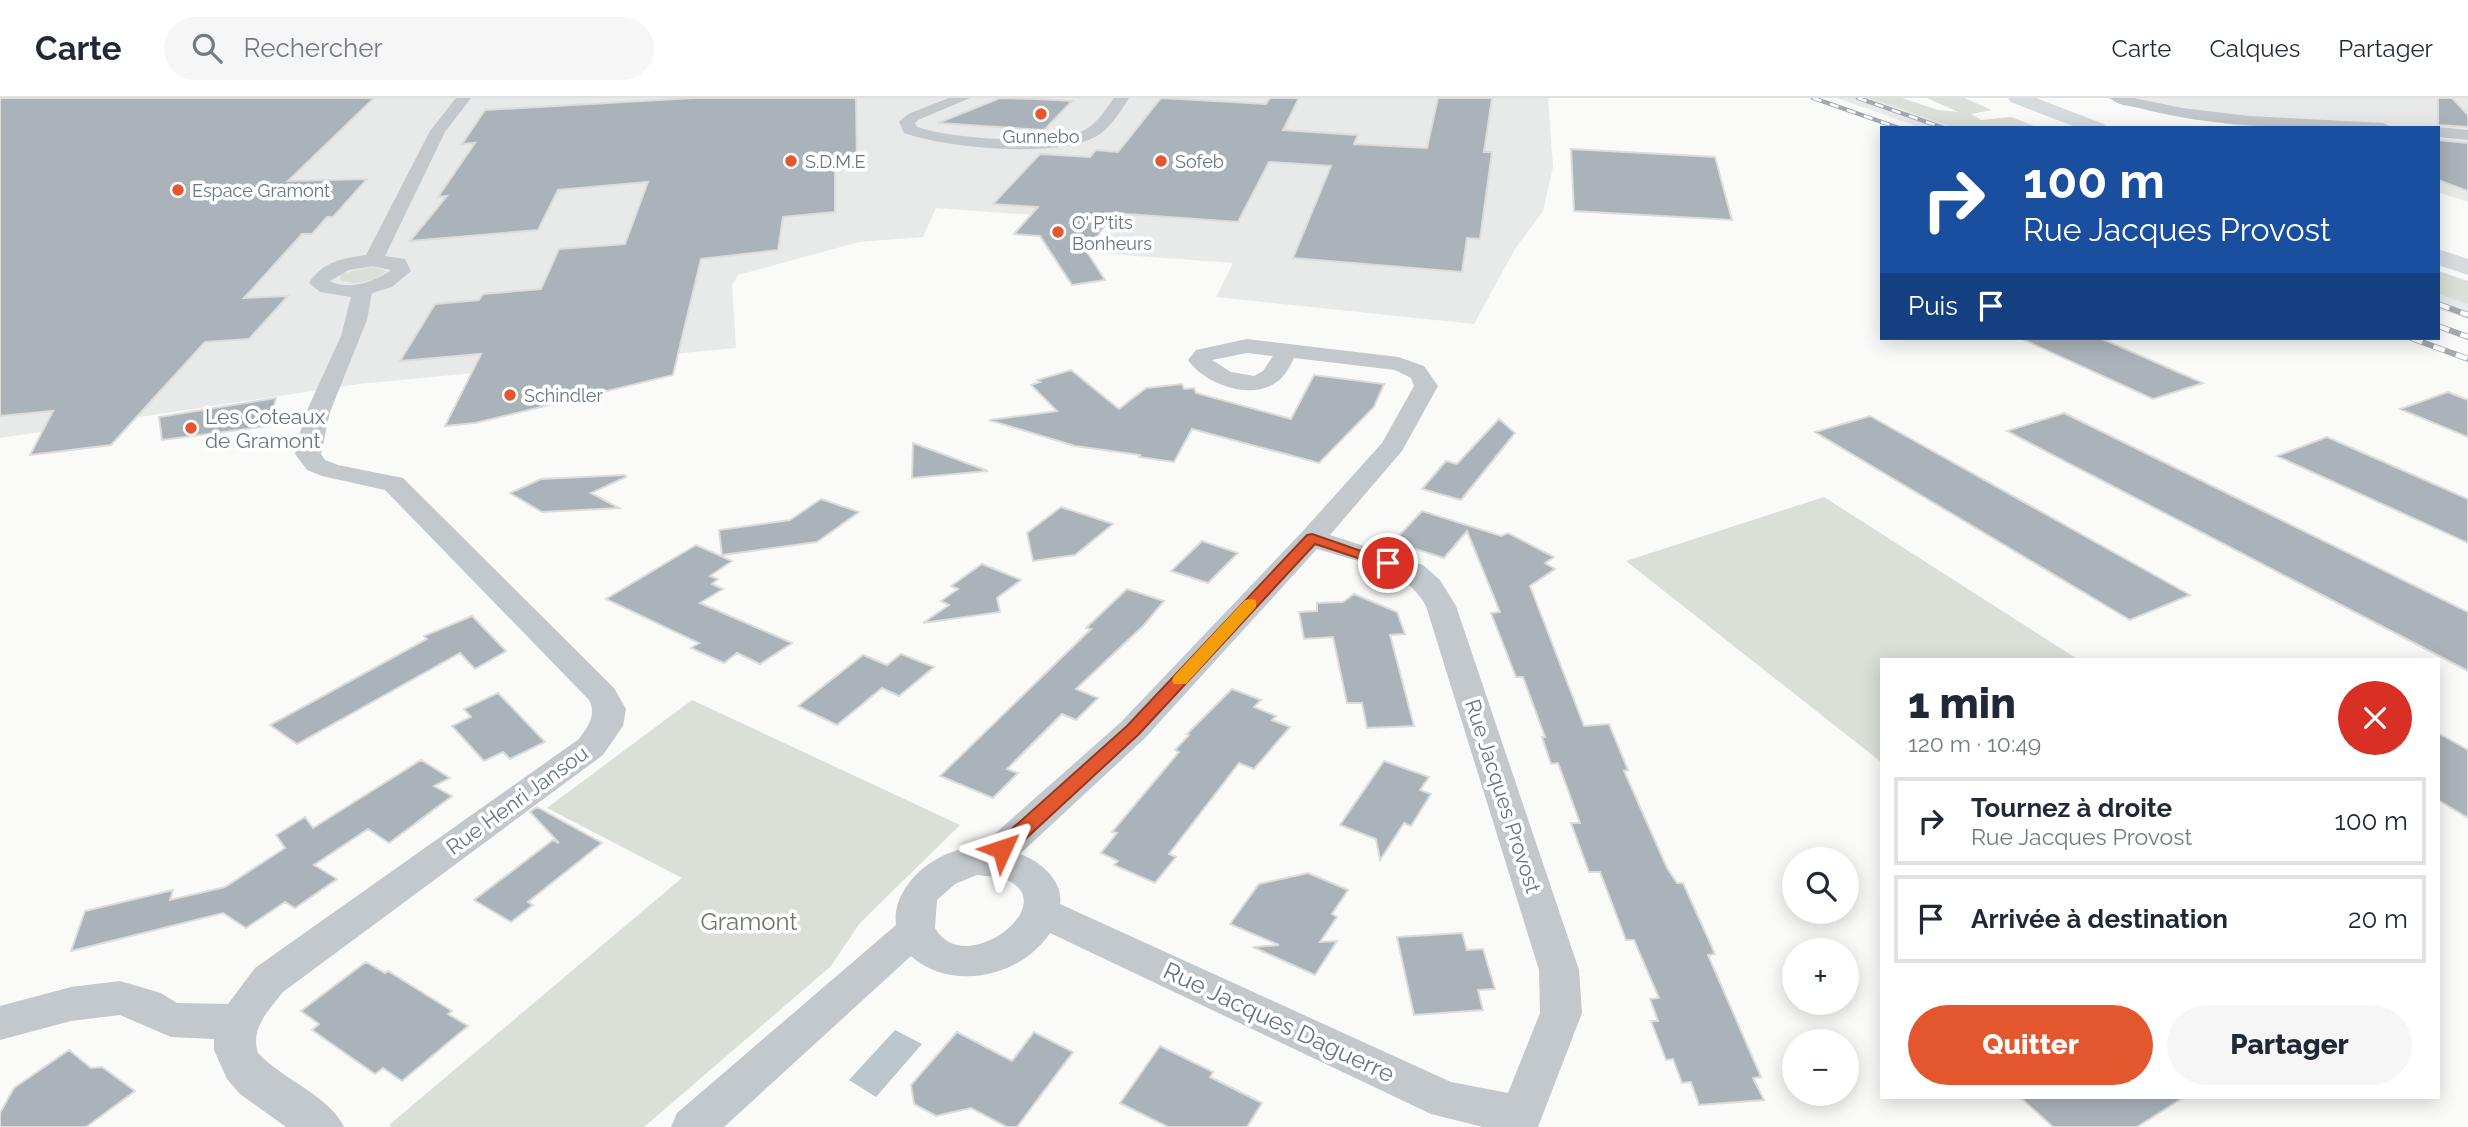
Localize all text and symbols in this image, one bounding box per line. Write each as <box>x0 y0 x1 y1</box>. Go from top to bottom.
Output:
search box <box>164 17 654 80</box>
text: Carte <box>35 29 122 68</box>
icon: search <box>188 29 226 67</box>
text: Rechercher <box>244 33 383 63</box>
text: Carte <box>2112 34 2171 63</box>
text: Calques <box>2209 34 2300 63</box>
text: Partager <box>2338 34 2433 63</box>
marker: Gunnebo <box>1033 106 1049 122</box>
place label: Gunnebo <box>1003 126 1080 147</box>
place label: S.D.M.E <box>805 151 866 172</box>
place label: Sofeb <box>1175 151 1224 172</box>
text: 100 m <box>2023 152 2165 209</box>
marker: S.D.M.E <box>783 153 799 169</box>
marker: Sofeb <box>1153 153 1169 169</box>
icon: right <box>1908 154 1999 245</box>
place label: Espace Gramont <box>192 180 330 201</box>
marker: Espace Gramont <box>170 182 186 198</box>
text: Rue Jacques Provost <box>2023 211 2331 248</box>
place label: O' P'tits Bonheurs <box>1072 212 1152 254</box>
marker: O' P'tits Bonheurs <box>1050 224 1066 240</box>
icon: arrive <box>1972 287 2010 325</box>
text: Puis <box>1908 291 1958 321</box>
place label: Schindler <box>524 385 603 406</box>
marker: Schindler <box>502 387 518 403</box>
place label: Les Coteaux de Gramont <box>205 404 326 453</box>
marker: Les Coteaux de Gramont <box>183 420 199 436</box>
pin <box>1358 533 1418 593</box>
icon: arrive <box>1369 544 1407 582</box>
text: 1 min <box>1908 679 2016 728</box>
button: close <box>2338 681 2412 755</box>
street label: Rue Jacques Provost <box>1460 696 1546 896</box>
text: 120 m · 10:49 <box>1908 730 2041 757</box>
street label: Rue Henri Jansou <box>441 740 593 860</box>
text: Tournez à droite <box>1971 793 2172 823</box>
icon: right <box>1912 802 1950 840</box>
text: 100 m <box>2335 806 2408 836</box>
position arrow <box>965 812 1039 886</box>
text: Rue Jacques Provost <box>1971 823 2192 850</box>
map controls <box>1782 847 1859 1106</box>
button: search <box>1782 847 1859 924</box>
icon: arrive <box>1912 900 1950 938</box>
text: Arrivée à destination <box>1971 904 2228 934</box>
text: 20 m <box>2348 904 2408 934</box>
park label: Gramont <box>701 907 797 936</box>
button: + <box>1782 938 1859 1015</box>
street label: Rue Jacques Daguerre <box>1159 956 1399 1088</box>
button: Quitter <box>1908 1005 2153 1085</box>
button: Partager <box>2167 1005 2412 1085</box>
button: − <box>1782 1029 1859 1106</box>

